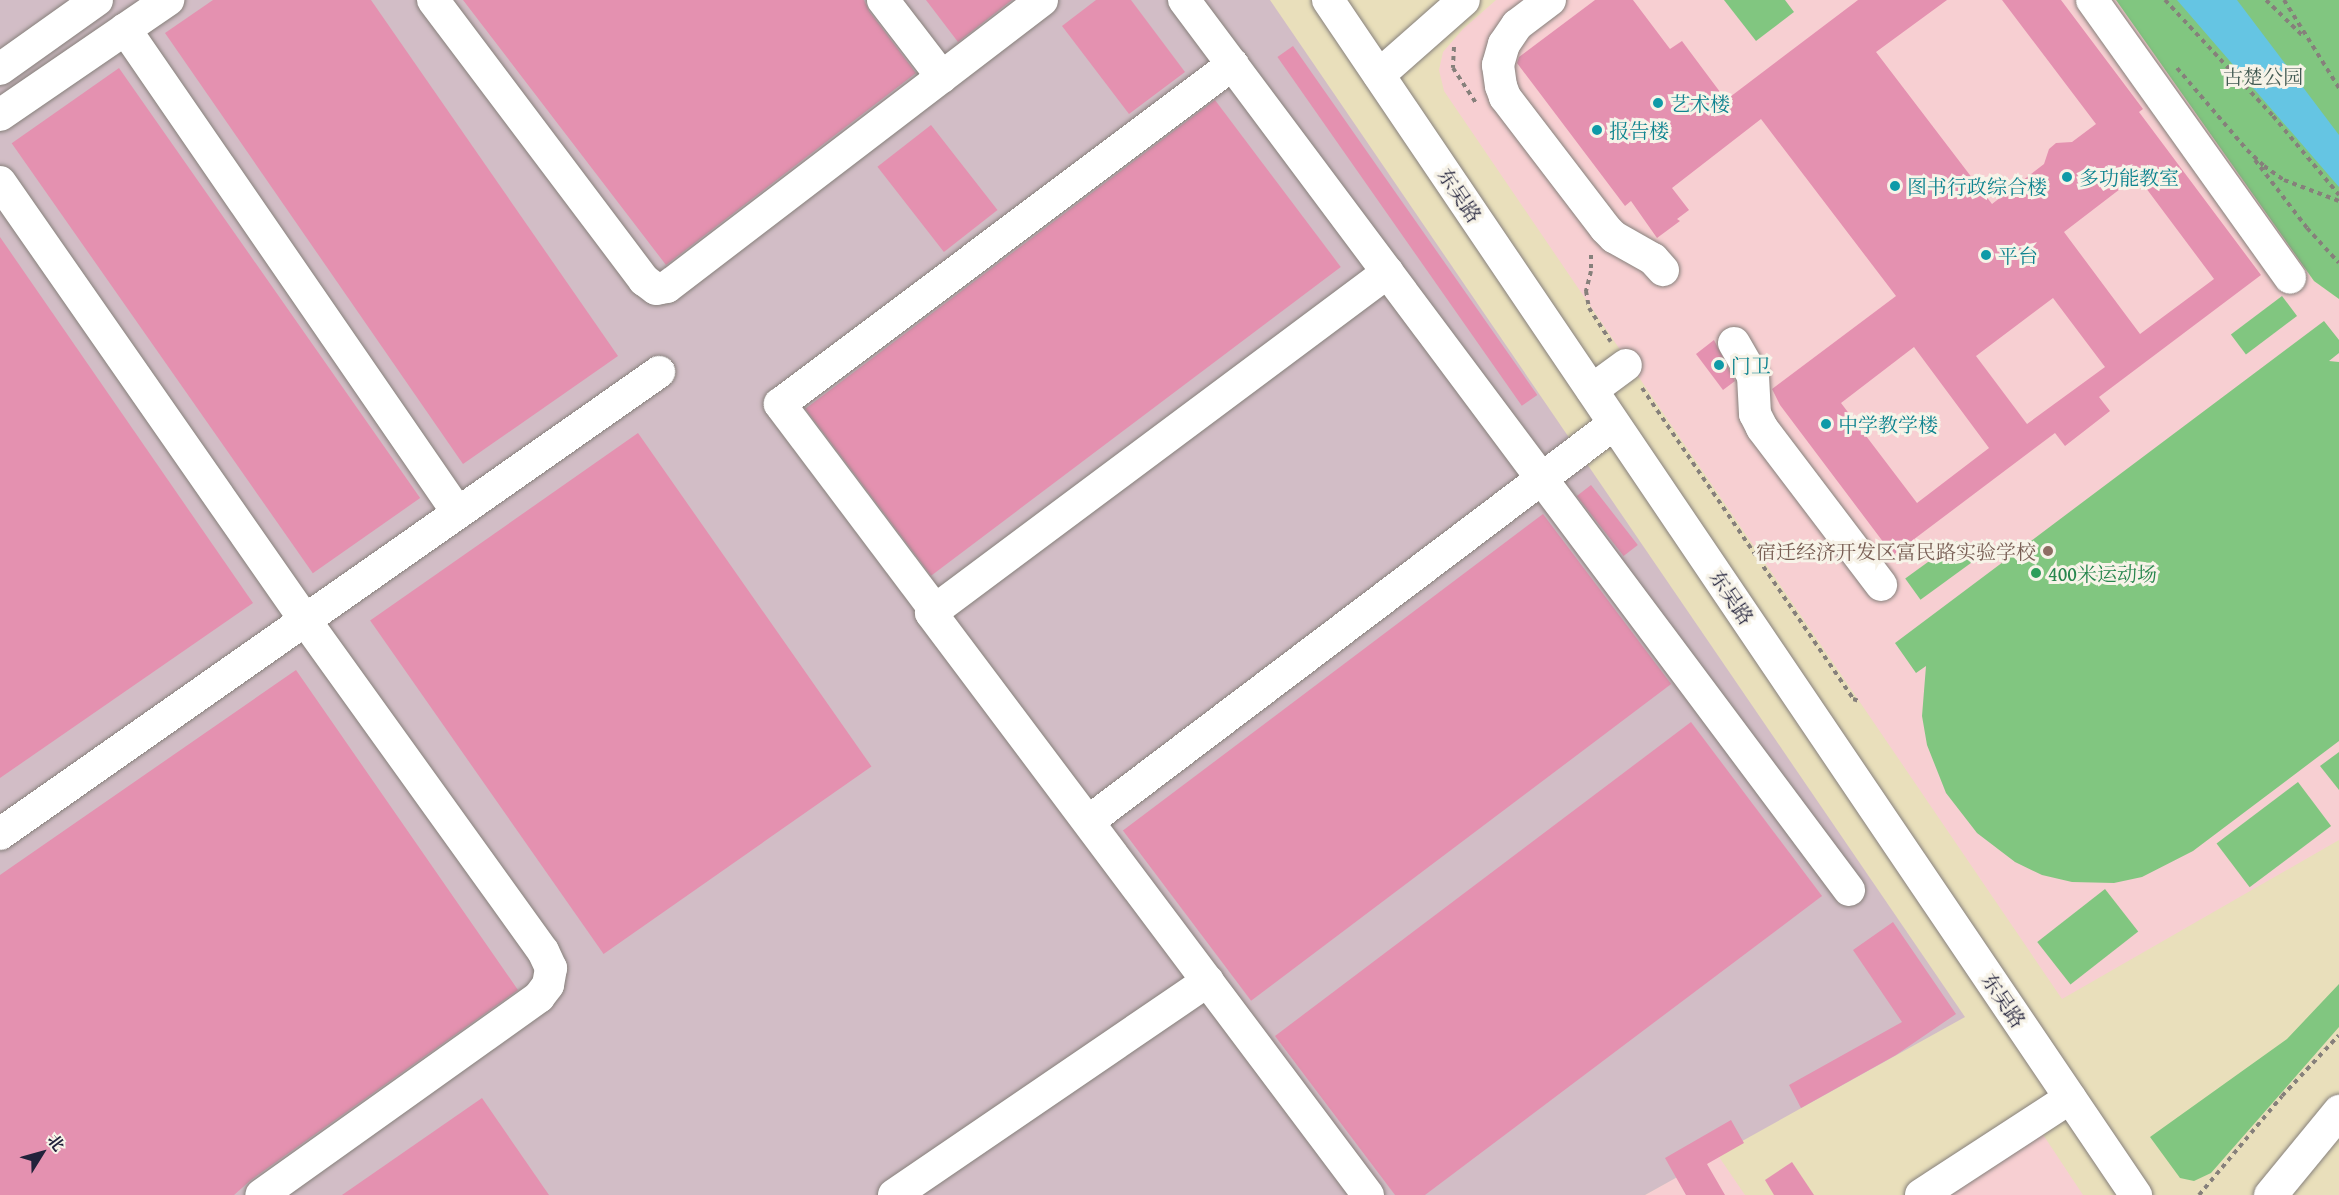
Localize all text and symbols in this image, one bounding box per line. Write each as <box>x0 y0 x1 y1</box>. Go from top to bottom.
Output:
park label: 古楚公园 <box>2223 64 2303 88</box>
place label: 艺术楼 <box>1670 91 1730 115</box>
marker: 艺术楼 <box>1651 96 1665 110</box>
place label: 报告楼 <box>1609 118 1669 142</box>
marker: 报告楼 <box>1590 123 1604 137</box>
street label: 东吴路 <box>1433 163 1487 227</box>
place label: 多功能教室 <box>2079 165 2179 189</box>
marker: 多功能教室 <box>2060 170 2074 184</box>
place label: 图书行政综合楼 <box>1907 174 2047 198</box>
marker: 图书行政综合楼 <box>1888 179 1902 193</box>
place label: 平台 <box>1998 243 2038 267</box>
marker: 平台 <box>1979 248 1993 262</box>
place label: 门卫 <box>1731 353 1771 377</box>
marker: 门卫 <box>1712 358 1726 372</box>
place label: 中学教学楼 <box>1838 412 1938 436</box>
marker: 中学教学楼 <box>1819 417 1833 431</box>
place label: 宿迁经济开发区富民路实验学校 <box>1756 539 2036 563</box>
marker: 宿迁经济开发区富民路实验学校 <box>2041 544 2055 558</box>
place label: 400米运动场 <box>2048 561 2157 585</box>
street label: 东吴路 <box>1705 565 1759 629</box>
marker: 400米运动场 <box>2029 566 2043 580</box>
street label: 东吴路 <box>1977 968 2031 1032</box>
north arrow <box>12 1123 72 1183</box>
text: 北 <box>42 1129 71 1156</box>

